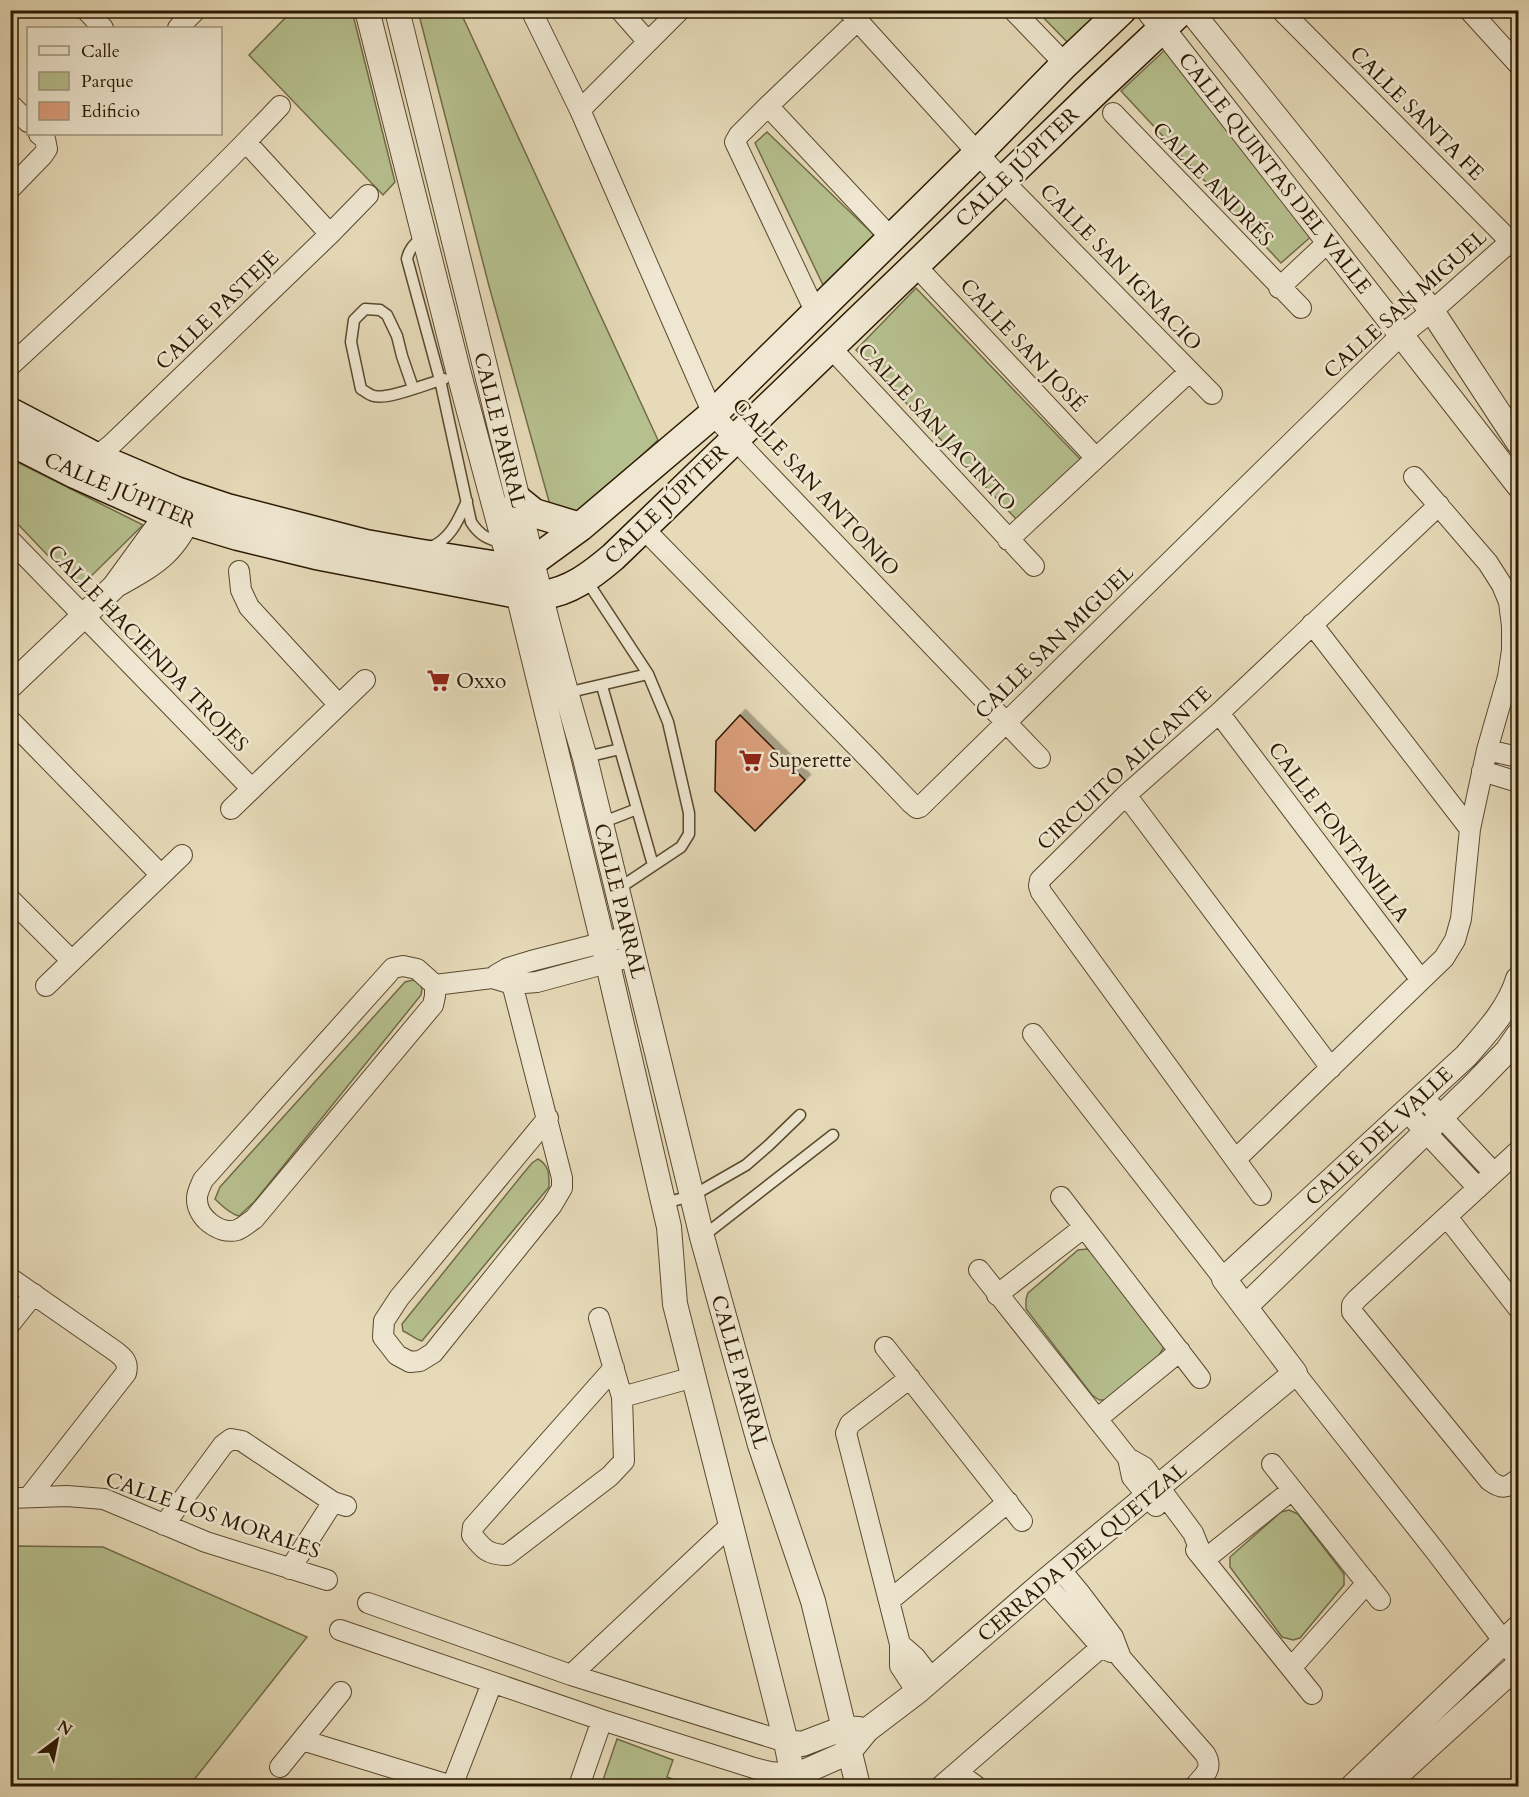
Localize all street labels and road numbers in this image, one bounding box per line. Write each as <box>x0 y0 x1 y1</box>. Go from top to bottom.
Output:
street label: CALLE SANTA FE <box>1343 40 1490 187</box>
street label: CALLE QUINTAS DEL VALLE <box>1171 47 1378 300</box>
street label: CALLE JÚPITER <box>948 100 1086 234</box>
street label: CALLE ANDRÉS <box>1146 116 1280 253</box>
street label: CALLE SAN IGNACIO <box>1033 177 1208 357</box>
street label: CALLE SAN MIGUEL <box>1317 223 1493 386</box>
street label: CALLE PASTEJE <box>149 244 285 377</box>
street label: CALLE SAN JOSÉ <box>953 272 1092 418</box>
street label: CALLE SAN JACINTO <box>851 337 1023 518</box>
street label: CALLE PARRAL <box>466 349 533 511</box>
street label: CALLE SAN ANTONIO <box>725 392 906 583</box>
street label: CALLE JÚPITER <box>597 437 735 571</box>
street label: CALLE JÚPITER <box>40 445 201 536</box>
street label: CALLE HACIENDA TROJES <box>41 538 255 758</box>
street label: CALLE SAN MIGUEL <box>969 559 1140 726</box>
street label: CIRCUITO ALICANTE <box>1031 680 1218 857</box>
street label: CALLE FONTANILLA <box>1261 736 1416 928</box>
street label: CALLE PARRAL <box>586 820 653 982</box>
street label: CALLE DEL VALLE <box>1299 1060 1460 1212</box>
street label: CALLE PARRAL <box>704 1292 775 1453</box>
street label: CERRADA DEL QUETZAL <box>971 1456 1193 1649</box>
street label: CALLE LOS MORALES <box>101 1465 324 1566</box>

